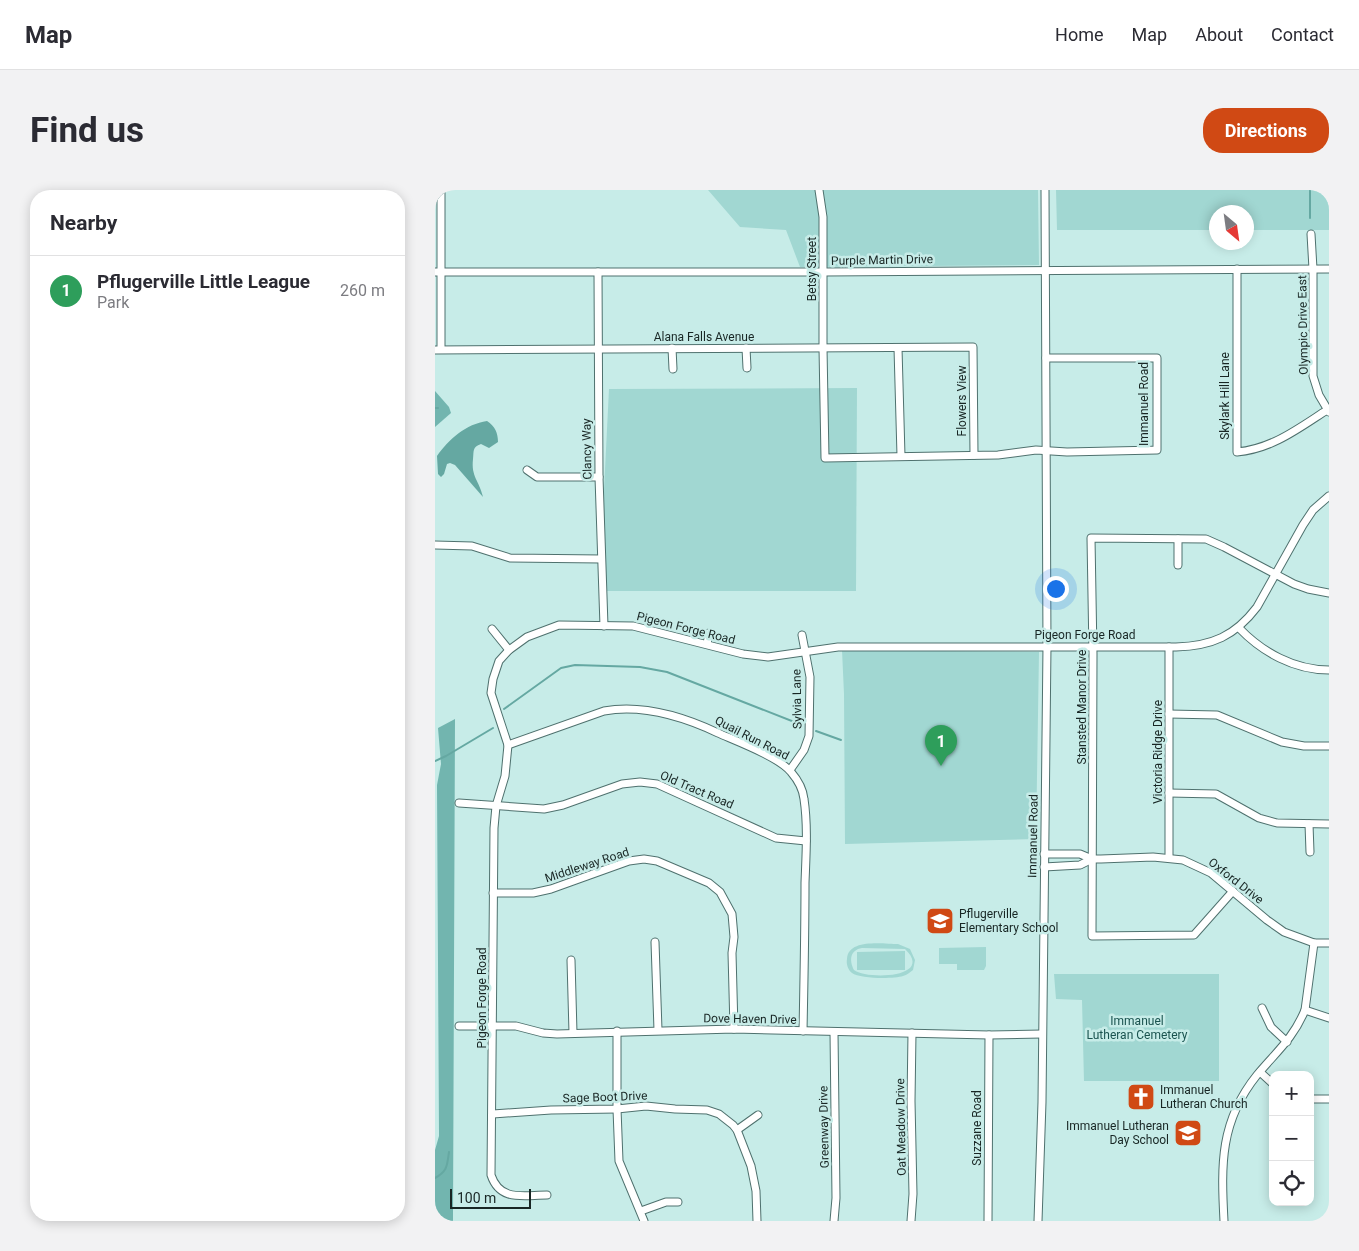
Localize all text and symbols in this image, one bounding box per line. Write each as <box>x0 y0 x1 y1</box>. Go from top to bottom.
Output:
text: Map <box>25 21 72 49</box>
text: Home <box>1055 24 1104 45</box>
text: Map <box>1132 24 1167 45</box>
text: About <box>1195 24 1243 45</box>
text: Contact <box>1271 24 1334 45</box>
button: Directions <box>1203 108 1329 153</box>
text: Find us <box>30 110 144 151</box>
north arrow <box>1209 205 1254 250</box>
text: Nearby <box>50 211 117 235</box>
street label: Betsy Street <box>805 237 819 301</box>
street label: Purple Martin Drive <box>831 252 933 268</box>
text: Pflugerville Little League <box>97 270 310 293</box>
street label: Olympic Drive East <box>1295 275 1311 375</box>
text: 1 <box>61 281 71 300</box>
text: 260 m <box>340 281 385 300</box>
text: Park <box>97 293 129 312</box>
street label: Alana Falls Avenue <box>654 330 754 344</box>
street label: Skylark Hill Lane <box>1218 352 1232 440</box>
street label: Immanuel Road <box>1137 362 1151 446</box>
street label: Flowers View <box>955 366 969 436</box>
street label: Clancy Way <box>579 418 595 480</box>
your location <box>1043 576 1069 602</box>
street label: Pigeon Forge Road <box>635 609 737 647</box>
street label: Pigeon Forge Road <box>1035 628 1135 642</box>
street label: Stansted Manor Drive <box>1075 650 1089 764</box>
street label: Sylvia Lane <box>789 669 805 729</box>
street label: Victoria Ridge Drive <box>1151 700 1165 804</box>
street label: Quail Run Road <box>713 713 791 763</box>
pin: 1 <box>925 725 957 766</box>
street label: Old Tract Road <box>658 768 736 812</box>
street label: Immanuel Road <box>1025 794 1041 878</box>
street label: Middleway Road <box>543 845 631 885</box>
street label: Oxford Drive <box>1206 855 1266 907</box>
school or university icon: Pflugerville Elementary School <box>925 906 955 936</box>
place label: Pflugerville Elementary School <box>959 907 1059 935</box>
street label: Pigeon Forge Road <box>475 948 489 1048</box>
street label: Dove Haven Drive <box>703 1011 797 1027</box>
park label: Immanuel Lutheran Cemetery <box>1087 1014 1188 1042</box>
map controls <box>1269 1071 1314 1206</box>
button: + <box>1269 1071 1314 1116</box>
street label: Oat Meadow Drive <box>893 1078 909 1176</box>
church icon: Immanuel Lutheran Church <box>1126 1082 1156 1112</box>
place label: Immanuel Lutheran Church <box>1160 1083 1248 1111</box>
street label: Greenway Drive <box>816 1086 832 1168</box>
street label: Sage Boot Drive <box>562 1089 648 1105</box>
street label: Suzzane Road <box>970 1090 984 1166</box>
button: − <box>1269 1116 1314 1161</box>
school or university icon: Immanuel Lutheran Day School <box>1173 1118 1203 1148</box>
place label: Immanuel Lutheran Day School <box>1066 1119 1169 1147</box>
button: locate <box>1269 1161 1314 1206</box>
scale bar <box>450 1186 531 1209</box>
text: 100 m <box>457 1190 496 1206</box>

